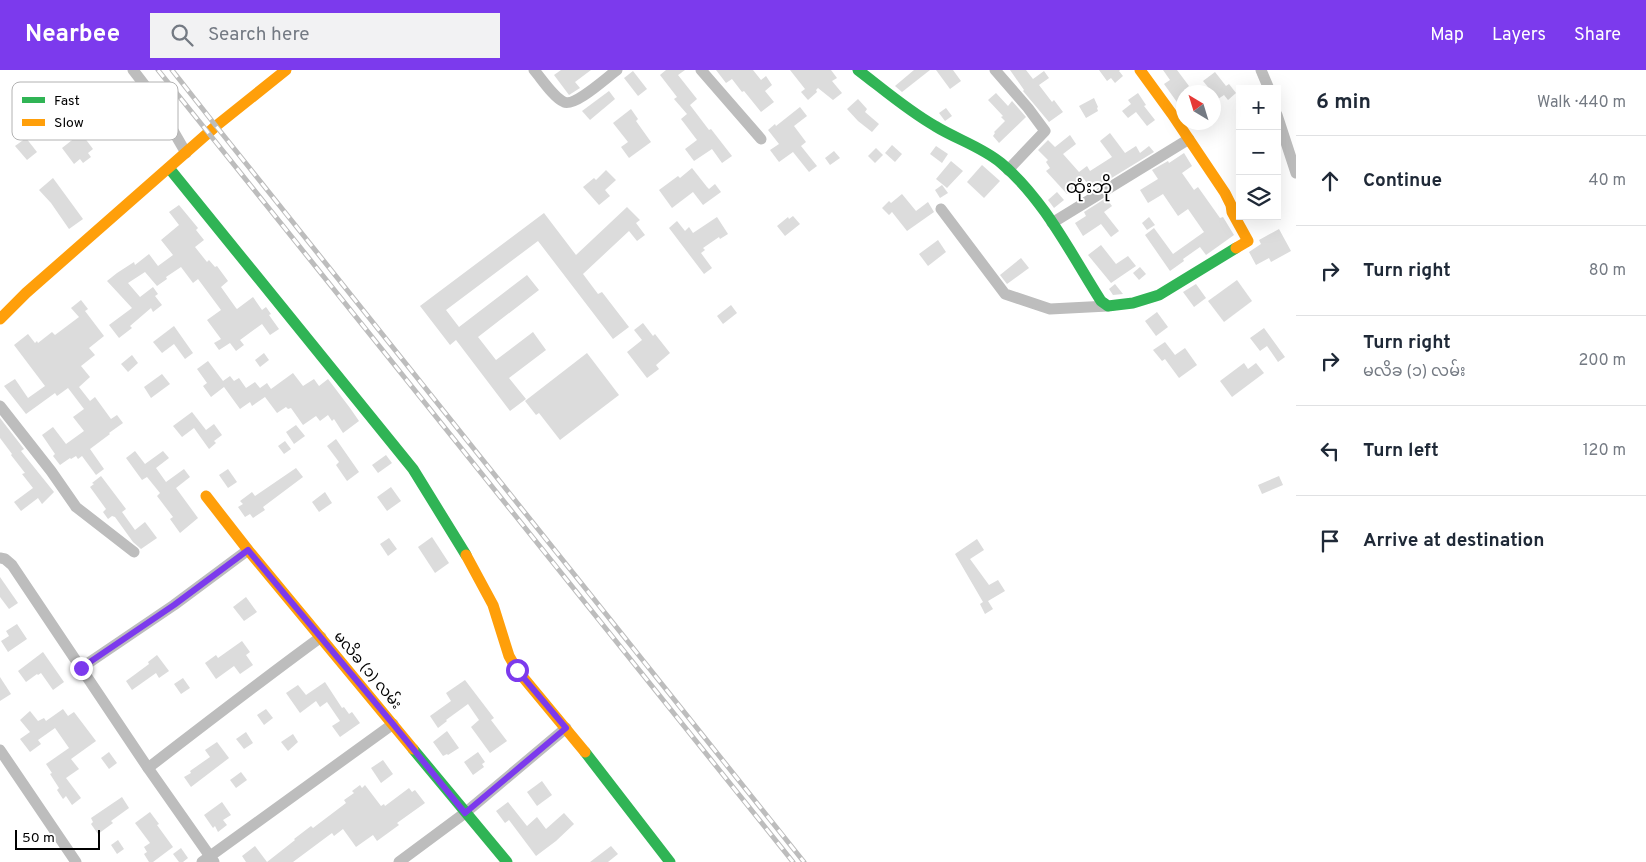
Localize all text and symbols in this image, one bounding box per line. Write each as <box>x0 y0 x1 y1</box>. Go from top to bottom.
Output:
search box <box>150 13 500 58</box>
text: Nearbee <box>25 20 120 50</box>
icon: search <box>168 21 196 49</box>
text: Search here <box>208 23 310 47</box>
text: Map <box>1430 24 1464 47</box>
text: Layers <box>1492 24 1546 47</box>
text: Share <box>1574 24 1621 47</box>
legend <box>12 82 178 140</box>
north arrow <box>1176 85 1221 130</box>
map controls <box>1236 85 1281 220</box>
button: + <box>1236 85 1281 130</box>
text: 6 min <box>1316 89 1371 116</box>
text: Fast <box>54 93 80 110</box>
text: Walk · 440 m <box>1537 93 1626 113</box>
text: Slow <box>54 115 84 132</box>
button: − <box>1236 130 1281 175</box>
icon: ahead <box>1316 167 1344 195</box>
text: Continue <box>1363 169 1442 193</box>
text: 40 m <box>1588 171 1626 191</box>
district label: ထုံးဘို <box>1066 173 1112 202</box>
button: layers <box>1236 175 1281 220</box>
icon: right <box>1316 257 1344 285</box>
text: Turn right <box>1363 259 1451 283</box>
text: 80 m <box>1589 261 1626 281</box>
text: Turn right <box>1363 331 1451 355</box>
icon: right <box>1316 347 1344 375</box>
text: 200 m <box>1578 351 1626 371</box>
text: မလိခ (၁) လမ်း <box>1363 362 1465 382</box>
icon: left <box>1316 437 1344 465</box>
text: Turn left <box>1363 439 1439 463</box>
text: 120 m <box>1583 441 1626 461</box>
icon: arrive <box>1316 527 1344 555</box>
text: Arrive at destination <box>1363 529 1544 553</box>
street label: မလိခ (၁) လမ်း <box>329 627 407 714</box>
route end <box>70 657 93 680</box>
route start <box>506 659 529 682</box>
scale bar <box>15 827 100 850</box>
text: 50 m <box>22 830 55 847</box>

